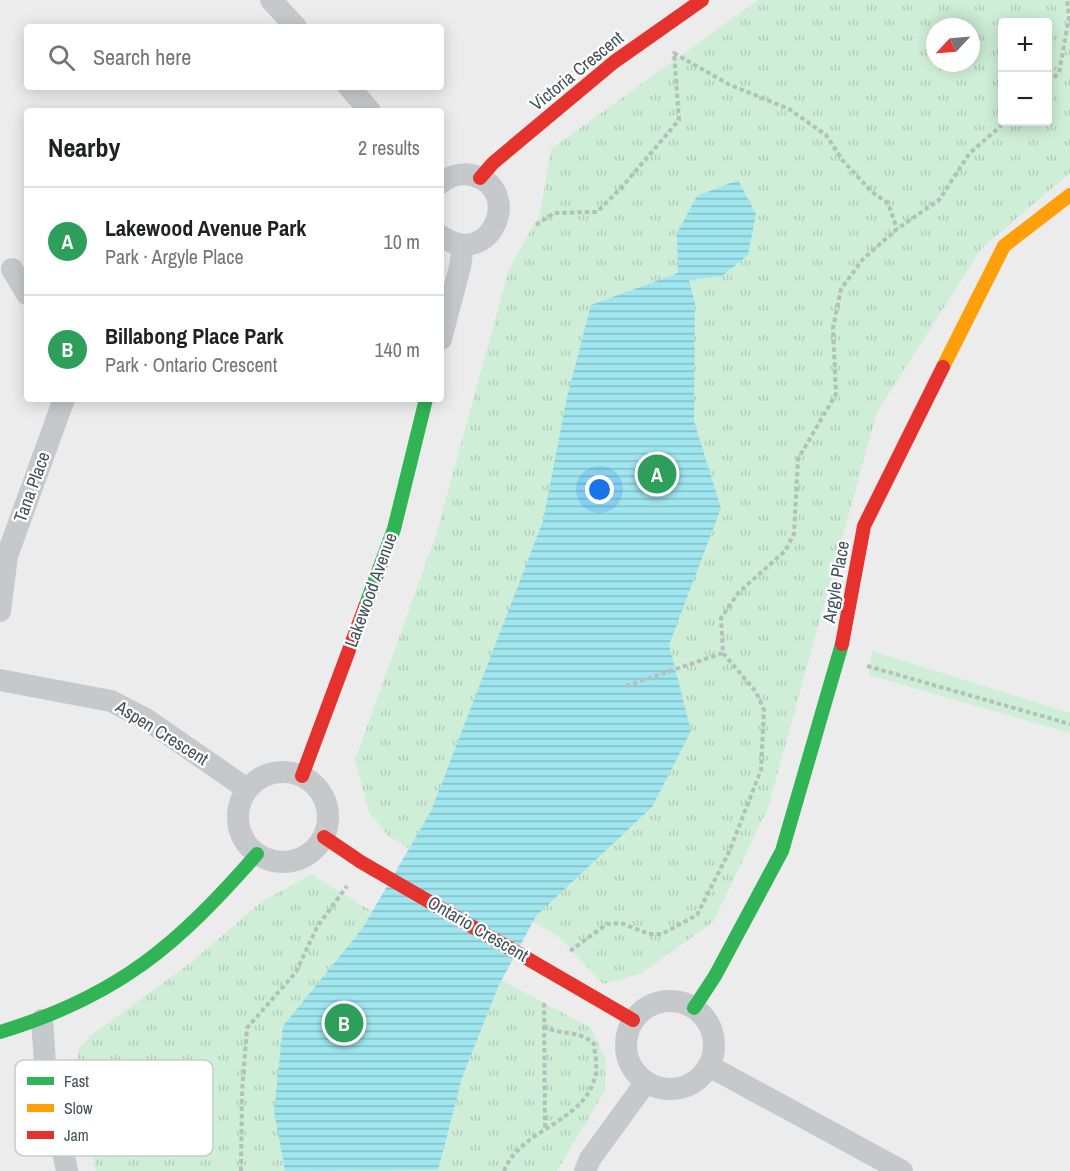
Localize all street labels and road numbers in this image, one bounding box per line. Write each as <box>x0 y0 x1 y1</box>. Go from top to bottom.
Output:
street label: Victoria Crescent <box>525 25 629 116</box>
street label: Tana Place <box>7 448 56 526</box>
street label: Lakewood Avenue <box>338 529 403 651</box>
street label: Argyle Place <box>816 539 855 626</box>
street label: Aspen Crescent <box>110 694 213 771</box>
street label: Ontario Crescent <box>423 890 533 967</box>

